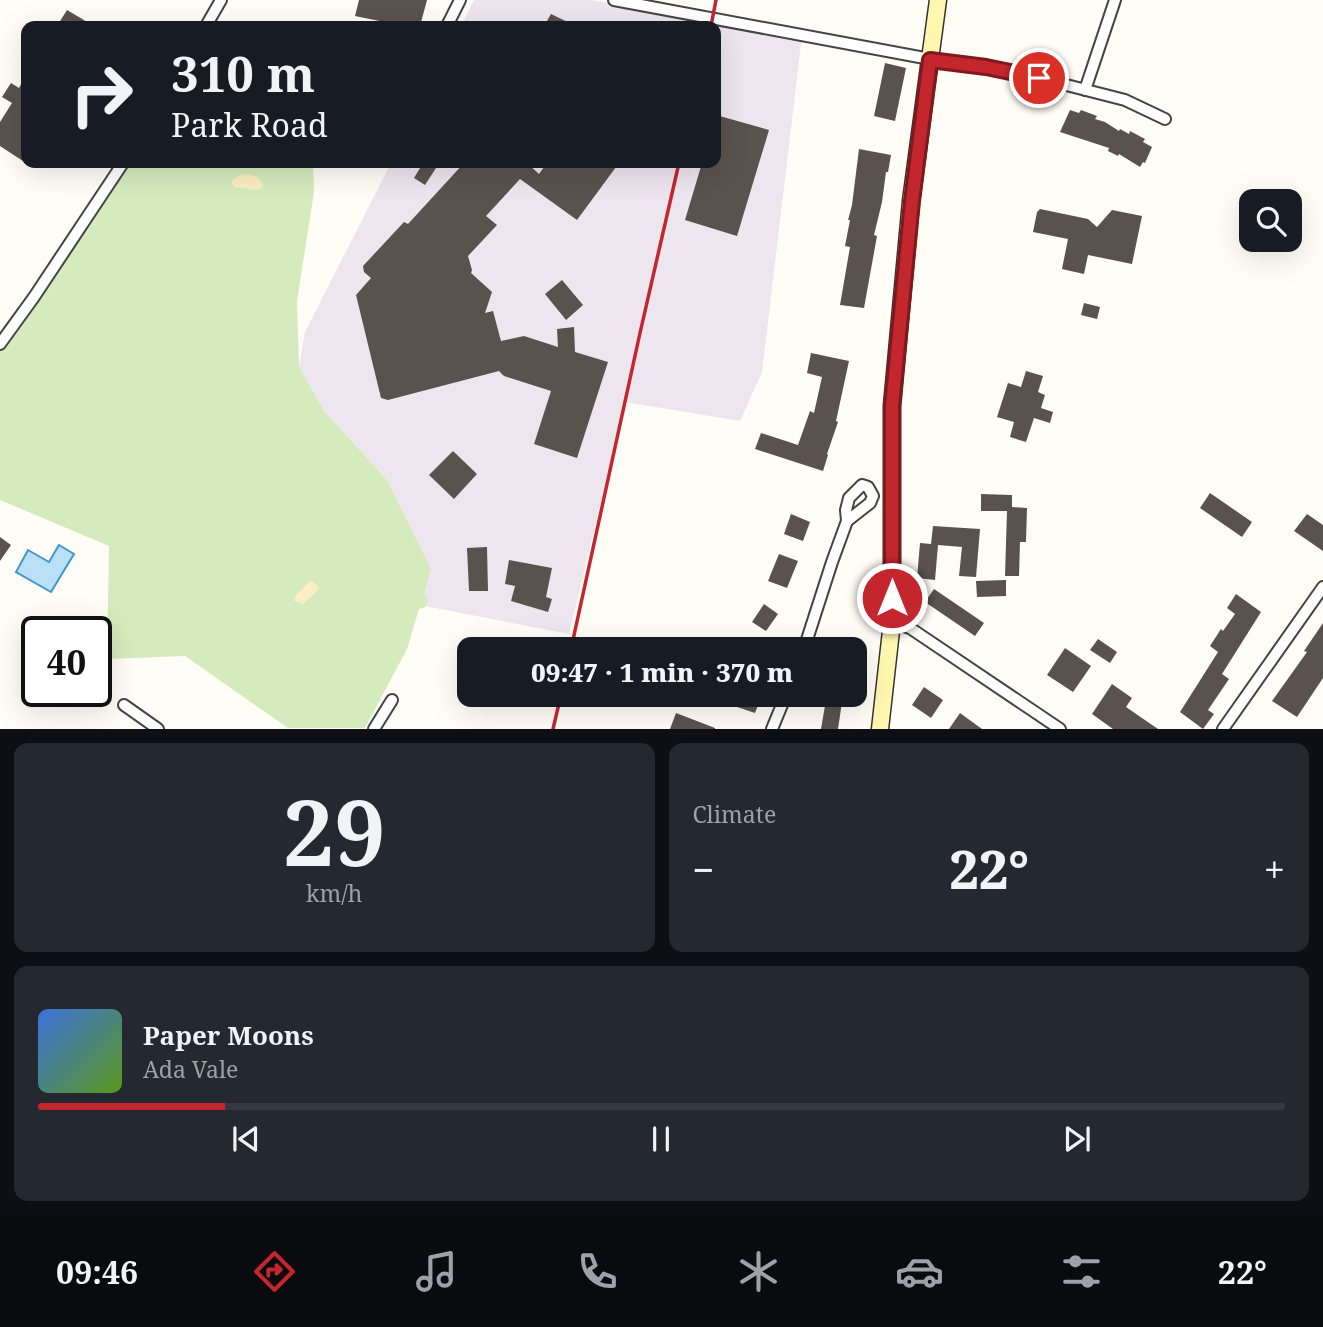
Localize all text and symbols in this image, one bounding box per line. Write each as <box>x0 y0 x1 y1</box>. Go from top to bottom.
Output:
text: 310 m <box>171 40 315 106</box>
pin <box>1009 48 1069 108</box>
icon: right <box>56 49 147 140</box>
icon: arrive <box>1020 59 1058 97</box>
text: Park Road <box>171 103 328 146</box>
map controls <box>1239 189 1302 252</box>
button: search <box>1239 189 1302 252</box>
position arrow <box>855 561 929 635</box>
speed limit sign: 40 <box>21 616 112 707</box>
text: 09:47 · 1 min · 370 m <box>531 654 793 690</box>
text: 29 <box>283 769 386 893</box>
text: Climate <box>693 798 776 830</box>
text: 22° <box>949 833 1029 904</box>
text: − <box>693 843 715 895</box>
text: + <box>1264 843 1285 895</box>
text: km/h <box>306 877 362 909</box>
text: Paper Moons <box>143 1017 314 1053</box>
text: Ada Vale <box>143 1053 238 1085</box>
icon: previous <box>227 1120 265 1158</box>
icon: pause <box>642 1120 680 1158</box>
icon: next <box>1058 1120 1096 1158</box>
icon: directions <box>250 1247 299 1296</box>
icon: music <box>412 1247 461 1296</box>
icon: phone <box>573 1247 622 1296</box>
icon: climate <box>734 1247 783 1296</box>
icon: car <box>895 1247 944 1296</box>
icon: filters <box>1057 1247 1106 1296</box>
text: 09:46 <box>56 1250 138 1293</box>
text: 22° <box>1218 1250 1267 1293</box>

